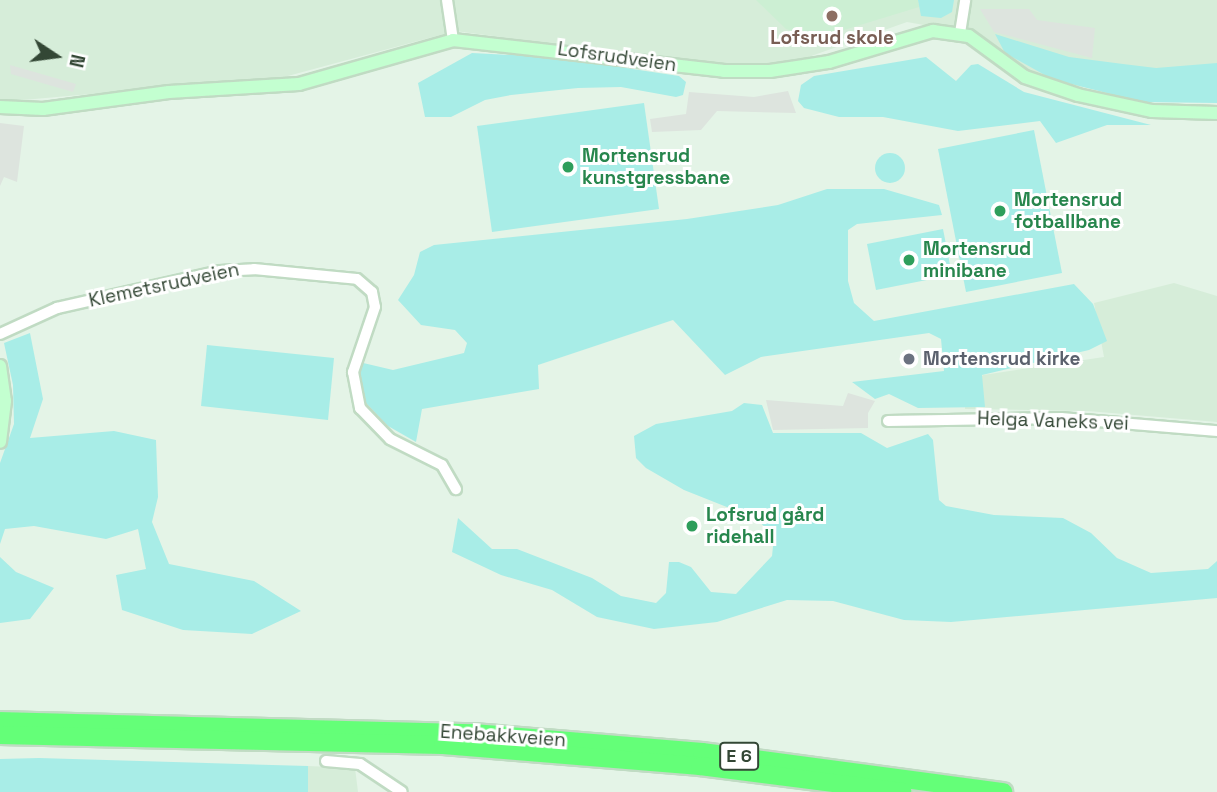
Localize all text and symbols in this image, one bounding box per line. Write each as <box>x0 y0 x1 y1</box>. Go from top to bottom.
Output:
marker: Lofsrud skole <box>824 8 840 24</box>
north arrow <box>21 21 91 91</box>
place label: Lofsrud skole <box>770 27 894 49</box>
street label: Lofsrudveien <box>556 37 678 77</box>
text: N <box>63 52 91 70</box>
place label: Mortensrud kunstgressbane <box>582 145 730 189</box>
marker: Mortensrud kunstgressbane <box>560 159 576 175</box>
place label: Mortensrud fotballbane <box>1014 189 1122 233</box>
marker: Mortensrud fotballbane <box>992 203 1008 219</box>
place label: Mortensrud minibane <box>923 238 1031 282</box>
marker: Mortensrud minibane <box>901 252 917 268</box>
street label: Klemetsrudveien <box>87 258 241 312</box>
place label: Mortensrud kirke <box>923 348 1080 370</box>
marker: Mortensrud kirke <box>901 351 917 367</box>
street label: Helga Vaneks vei <box>977 407 1129 435</box>
place label: Lofsrud gård ridehall <box>706 504 824 548</box>
marker: Lofsrud gård ridehall <box>684 518 700 534</box>
street label: Enebakkveien <box>439 720 567 752</box>
road number: E 6 <box>718 742 760 770</box>

